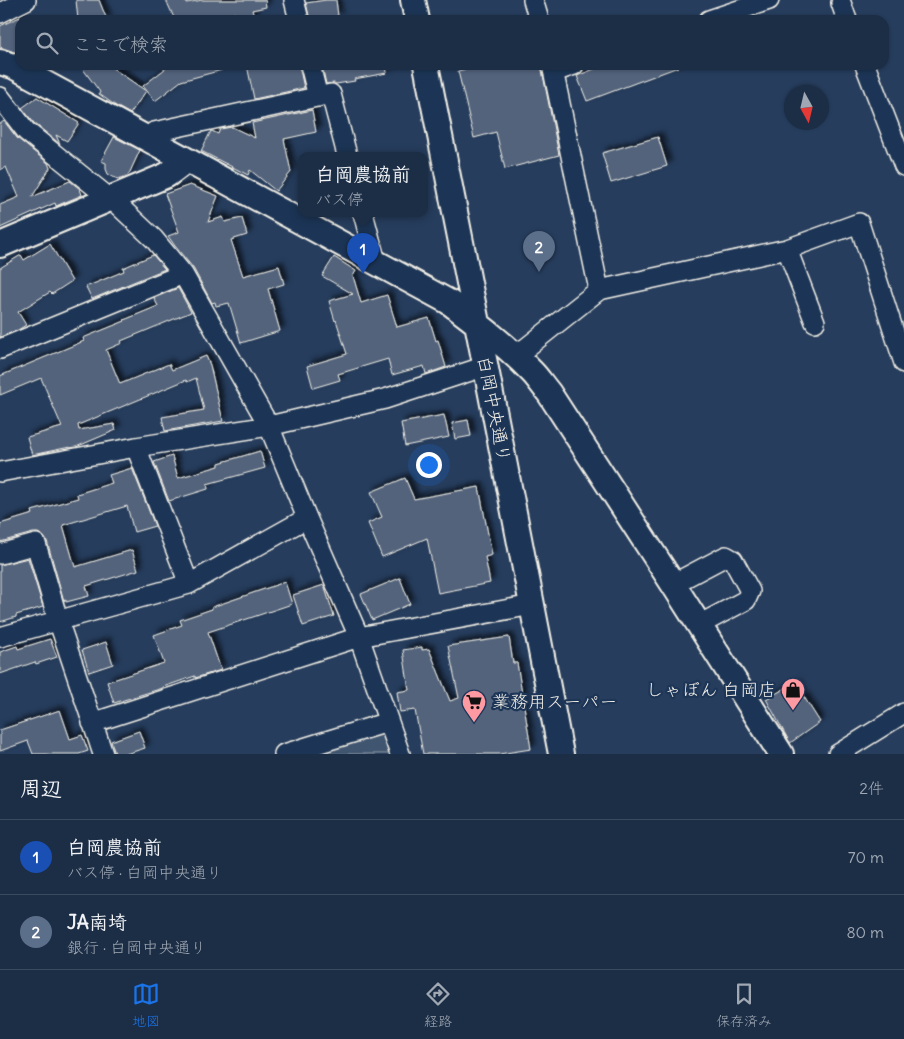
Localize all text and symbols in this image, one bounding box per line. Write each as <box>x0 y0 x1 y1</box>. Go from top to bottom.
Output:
search box <box>15 15 889 70</box>
icon: search <box>33 29 61 57</box>
text: ここで検索 <box>73 32 168 56</box>
north arrow <box>784 85 829 130</box>
popup <box>298 152 428 217</box>
text: 白岡農協前 <box>315 162 411 186</box>
text: バス停 <box>315 189 364 209</box>
pin: 2 <box>523 231 555 272</box>
pin: 1 <box>347 233 379 274</box>
street label: 白岡中央通り <box>473 354 516 464</box>
your location <box>416 452 442 478</box>
shop icon: しゃぼん 白岡店 <box>780 677 806 711</box>
place label: しゃぼん 白岡店 <box>646 678 776 701</box>
supermarket icon: 業務用スーパー <box>461 689 487 723</box>
place label: 業務用スーパー <box>492 690 617 713</box>
text: 周辺 <box>20 775 62 802</box>
text: 2件 <box>859 778 884 798</box>
text: 白岡農協前 <box>67 835 162 859</box>
text: 1 <box>33 847 39 867</box>
text: 70 m <box>848 847 884 867</box>
text: バス停 · 白岡中央通り <box>67 862 222 882</box>
text: JA南埼 <box>67 910 127 934</box>
text: 2 <box>32 922 40 942</box>
text: 80 m <box>846 922 884 942</box>
text: 銀行 · 白岡中央通り <box>67 937 206 957</box>
tab: 地図 <box>132 980 160 1030</box>
tab: 経路 <box>424 980 452 1030</box>
tab: 保存済み <box>716 980 772 1030</box>

